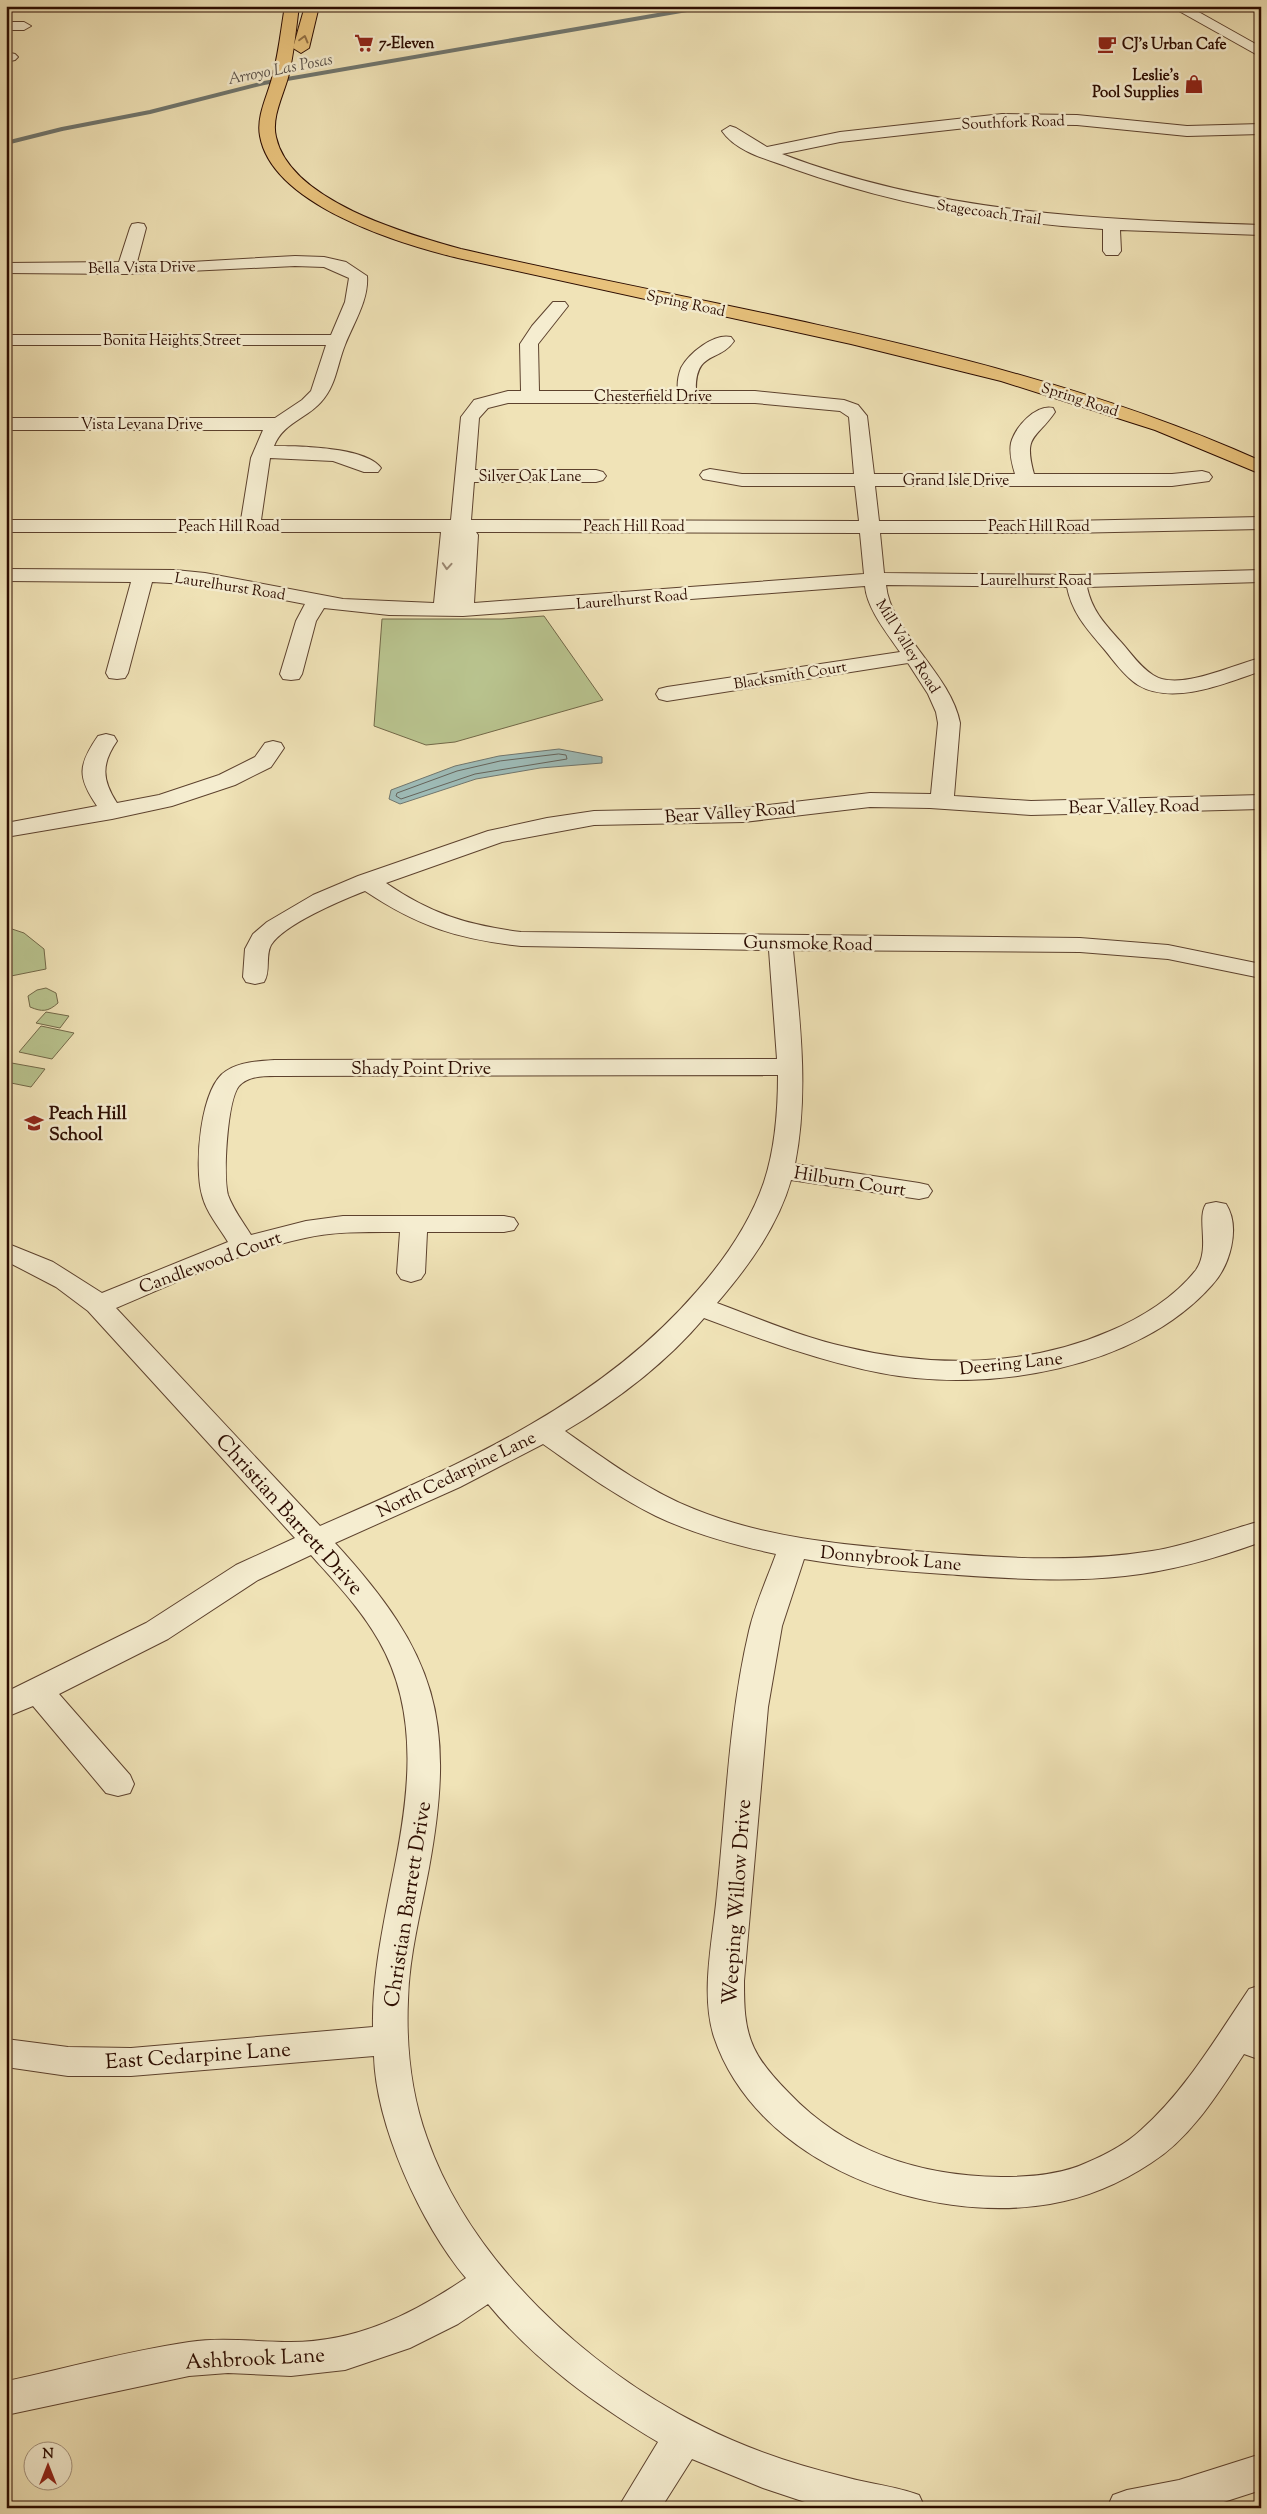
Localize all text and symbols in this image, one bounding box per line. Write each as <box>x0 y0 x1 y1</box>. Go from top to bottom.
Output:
supermarket icon: 7-Eleven <box>353 32 375 54</box>
cafe icon: CJ's Urban Cafe <box>1096 33 1118 55</box>
place label: 7-Eleven <box>379 34 435 55</box>
place label: CJ's Urban Cafe <box>1122 35 1227 56</box>
one-way arrow <box>298 36 308 44</box>
water label: Arroyo Las Posas <box>226 49 335 92</box>
place label: Leslie's Pool Supplies <box>1092 66 1179 104</box>
shop icon: Leslie's Pool Supplies <box>1183 73 1205 95</box>
street label: Southfork Road <box>961 111 1066 136</box>
street label: Stagecoach Trail <box>935 196 1043 231</box>
street label: Bella Vista Drive <box>88 257 196 280</box>
street label: Spring Road <box>644 286 728 323</box>
street label: Bonita Heights Street <box>103 331 241 352</box>
street label: Spring Road <box>1038 378 1121 423</box>
street label: Chesterfield Drive <box>594 387 712 408</box>
street label: Vista Levana Drive <box>81 415 203 436</box>
street label: Silver Oak Lane <box>478 467 582 488</box>
street label: Grand Isle Drive <box>903 471 1009 492</box>
street label: Peach Hill Road <box>178 517 280 538</box>
street label: Peach Hill Road <box>583 517 685 538</box>
street label: Peach Hill Road <box>988 517 1090 538</box>
one-way arrow <box>442 562 453 570</box>
street label: Laurelhurst Road <box>173 568 287 607</box>
street label: Laurelhurst Road <box>980 571 1093 592</box>
street label: Laurelhurst Road <box>575 585 689 616</box>
street label: Mill Valley Road <box>869 596 944 698</box>
street label: Blacksmith Court <box>732 657 848 696</box>
street label: Bear Valley Road <box>1068 794 1200 822</box>
street label: Bear Valley Road <box>664 796 797 832</box>
street label: Gunsmoke Road <box>743 931 873 959</box>
street label: Shady Point Drive <box>351 1057 491 1083</box>
place label: Peach Hill School <box>49 1102 128 1149</box>
school or university icon: Peach Hill School <box>23 1112 45 1134</box>
street label: Hilburn Court <box>792 1161 908 1205</box>
street label: Candlewood Court <box>136 1226 286 1302</box>
street label: Deering Lane <box>958 1347 1064 1383</box>
street label: North Cedarpine Lane <box>373 1426 541 1526</box>
street label: Christian Barrett Drive <box>208 1428 369 1603</box>
street label: Donnybrook Lane <box>819 1541 962 1579</box>
street label: Weeping Willow Drive <box>716 1798 760 2006</box>
street label: Christian Barrett Drive <box>378 1799 440 2010</box>
street label: East Cedarpine Lane <box>104 2036 292 2078</box>
street label: Ashbrook Lane <box>184 2341 326 2379</box>
north arrow <box>22 2442 72 2492</box>
text: N <box>42 2445 54 2465</box>

